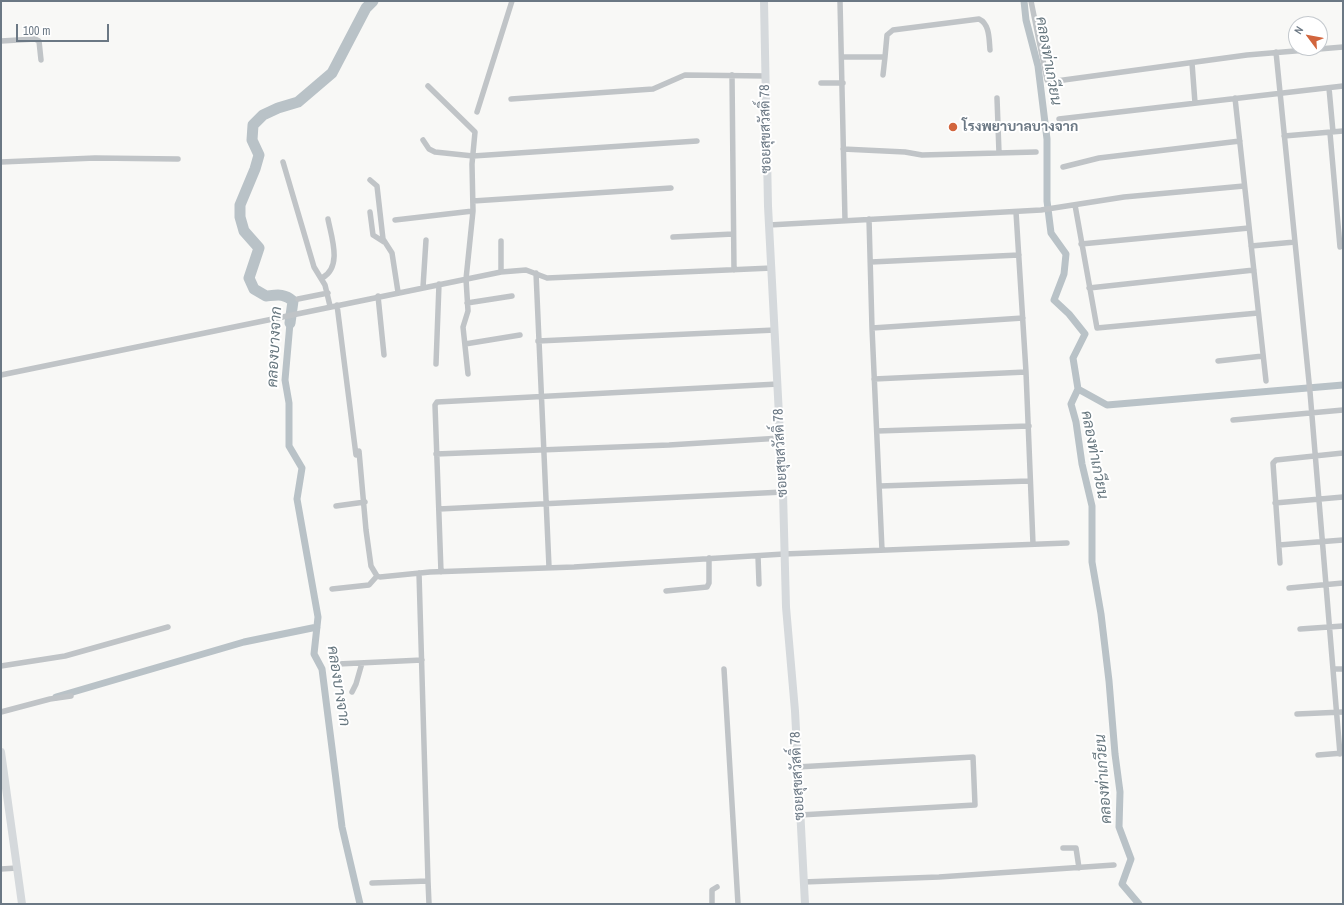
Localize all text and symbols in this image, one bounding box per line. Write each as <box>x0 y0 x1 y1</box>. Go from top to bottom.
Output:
water label: คลองท่าเกวียน <box>1031 15 1065 107</box>
scale bar <box>18 16 111 42</box>
north arrow <box>1288 16 1328 56</box>
text: 100 m <box>23 23 50 39</box>
text: N <box>1291 24 1306 37</box>
street label: ซอยสุขสวัสดิ์ 78 <box>757 84 775 174</box>
place label: โรงพยาบาลบางจาก <box>962 119 1078 135</box>
marker: โรงพยาบาลบางจาก <box>947 121 959 133</box>
water label: คลองบางจาก <box>264 306 286 388</box>
street label: ซอยสุขสวัสดิ์ 78 <box>770 408 792 498</box>
water label: คลองท่าเกวียน <box>1077 409 1111 501</box>
water label: คลองบางจาก <box>323 644 353 728</box>
street label: ซอยสุขสวัสดิ์ 78 <box>787 731 809 821</box>
water label: คลองท่าเกวียน <box>1092 734 1116 824</box>

